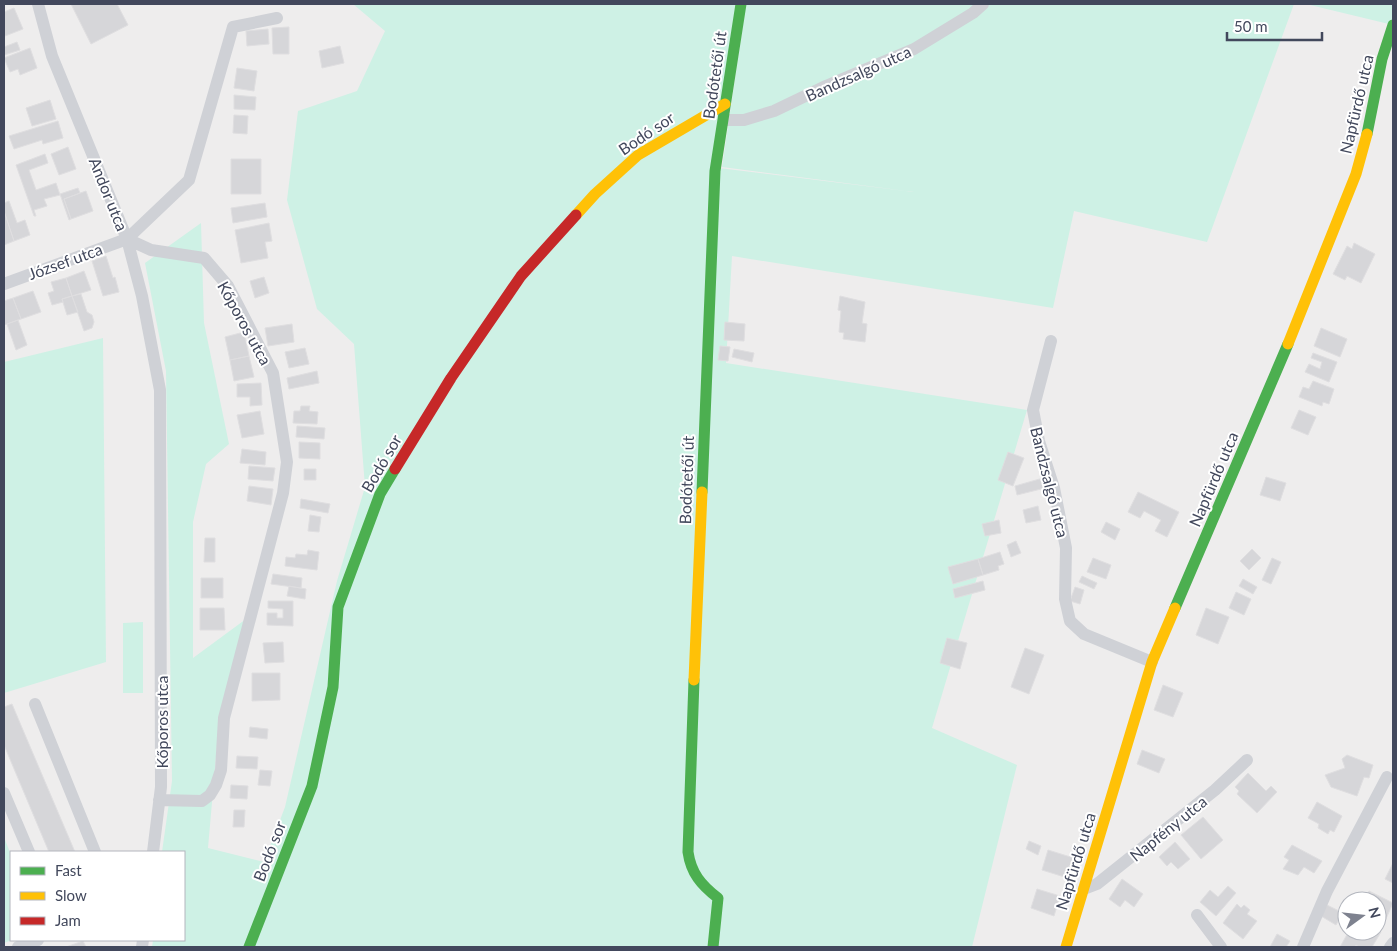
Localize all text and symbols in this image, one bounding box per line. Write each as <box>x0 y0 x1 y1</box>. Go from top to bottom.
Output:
scale bar <box>1227 10 1322 42</box>
text: 50 m <box>1234 17 1268 35</box>
street label: Bodótetői út <box>698 30 730 120</box>
street label: Bandzsalgó utca <box>802 41 914 105</box>
street label: Napfürdő utca <box>1335 53 1377 155</box>
street label: Bodó sor <box>614 107 678 159</box>
street label: Andor utca <box>86 154 132 234</box>
street label: József utca <box>25 239 105 283</box>
street label: Kőporos utca <box>214 278 276 368</box>
street label: Bandzsalgó utca <box>1027 425 1073 539</box>
street label: Napfürdő utca <box>1184 429 1242 529</box>
street label: Bodó sor <box>357 431 405 495</box>
street label: Bodótetői út <box>675 435 697 525</box>
street label: Kőporos utca <box>152 676 171 768</box>
street label: Napfény utca <box>1126 791 1210 865</box>
street label: Napfürdő utca <box>1051 810 1099 912</box>
street label: Bodó sor <box>249 818 289 884</box>
legend <box>10 851 185 941</box>
text: Fast <box>55 861 82 879</box>
text: Slow <box>55 886 87 904</box>
north arrow <box>1337 891 1387 941</box>
text: N <box>1365 905 1385 920</box>
text: Jam <box>55 911 81 929</box>

